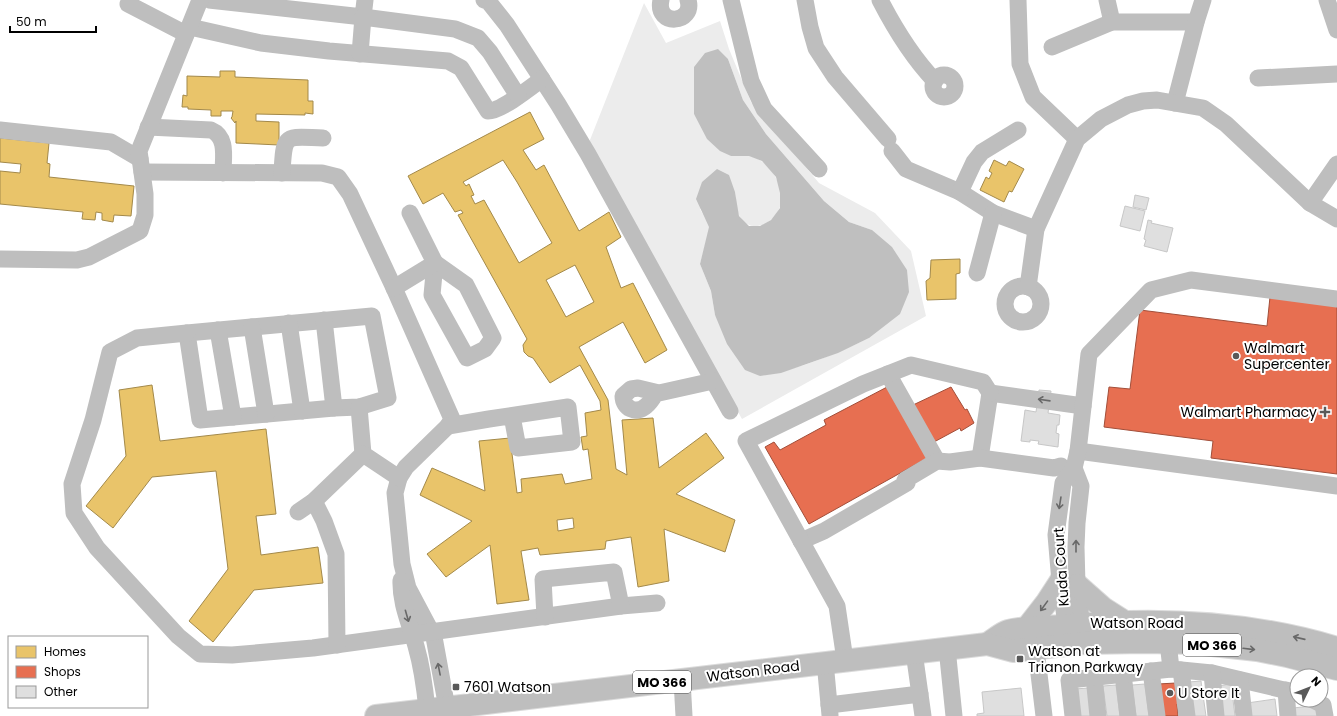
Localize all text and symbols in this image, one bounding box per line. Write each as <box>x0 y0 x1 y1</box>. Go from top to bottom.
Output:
scale bar <box>10 8 96 34</box>
text: 50 m <box>16 13 47 30</box>
place label: Walmart Supercenter <box>1244 338 1330 374</box>
marker: Walmart Supercenter <box>1231 351 1241 361</box>
one-way arrow <box>1038 396 1051 404</box>
place label: Walmart Pharmacy <box>1180 402 1317 422</box>
marker: Walmart Pharmacy <box>1320 407 1330 417</box>
one-way arrow <box>1056 496 1064 509</box>
street label: Kuda Court <box>1048 527 1074 607</box>
one-way arrow <box>1072 540 1080 553</box>
one-way arrow <box>1040 600 1048 611</box>
one-way arrow <box>404 609 411 622</box>
street label: Watson Road <box>1090 613 1184 633</box>
road number: MO 366 <box>1183 634 1241 656</box>
one-way arrow <box>1293 634 1306 642</box>
legend <box>8 636 148 708</box>
place label: Watson at Trianon Parkway <box>1028 641 1143 677</box>
text: Homes <box>44 643 86 660</box>
one-way arrow <box>1242 645 1255 653</box>
marker: Watson at Trianon Parkway <box>1015 654 1025 664</box>
street label: Watson Road <box>705 655 801 687</box>
text: Shops <box>44 663 81 680</box>
one-way arrow <box>435 663 443 676</box>
north arrow <box>1289 668 1329 708</box>
road number: MO 366 <box>633 671 691 693</box>
text: N <box>1308 673 1325 690</box>
place label: 7601 Watson <box>464 677 551 697</box>
marker: 7601 Watson <box>451 682 461 692</box>
text: Other <box>44 683 78 700</box>
place label: U Store It <box>1178 683 1240 703</box>
marker: U Store It <box>1165 688 1175 698</box>

